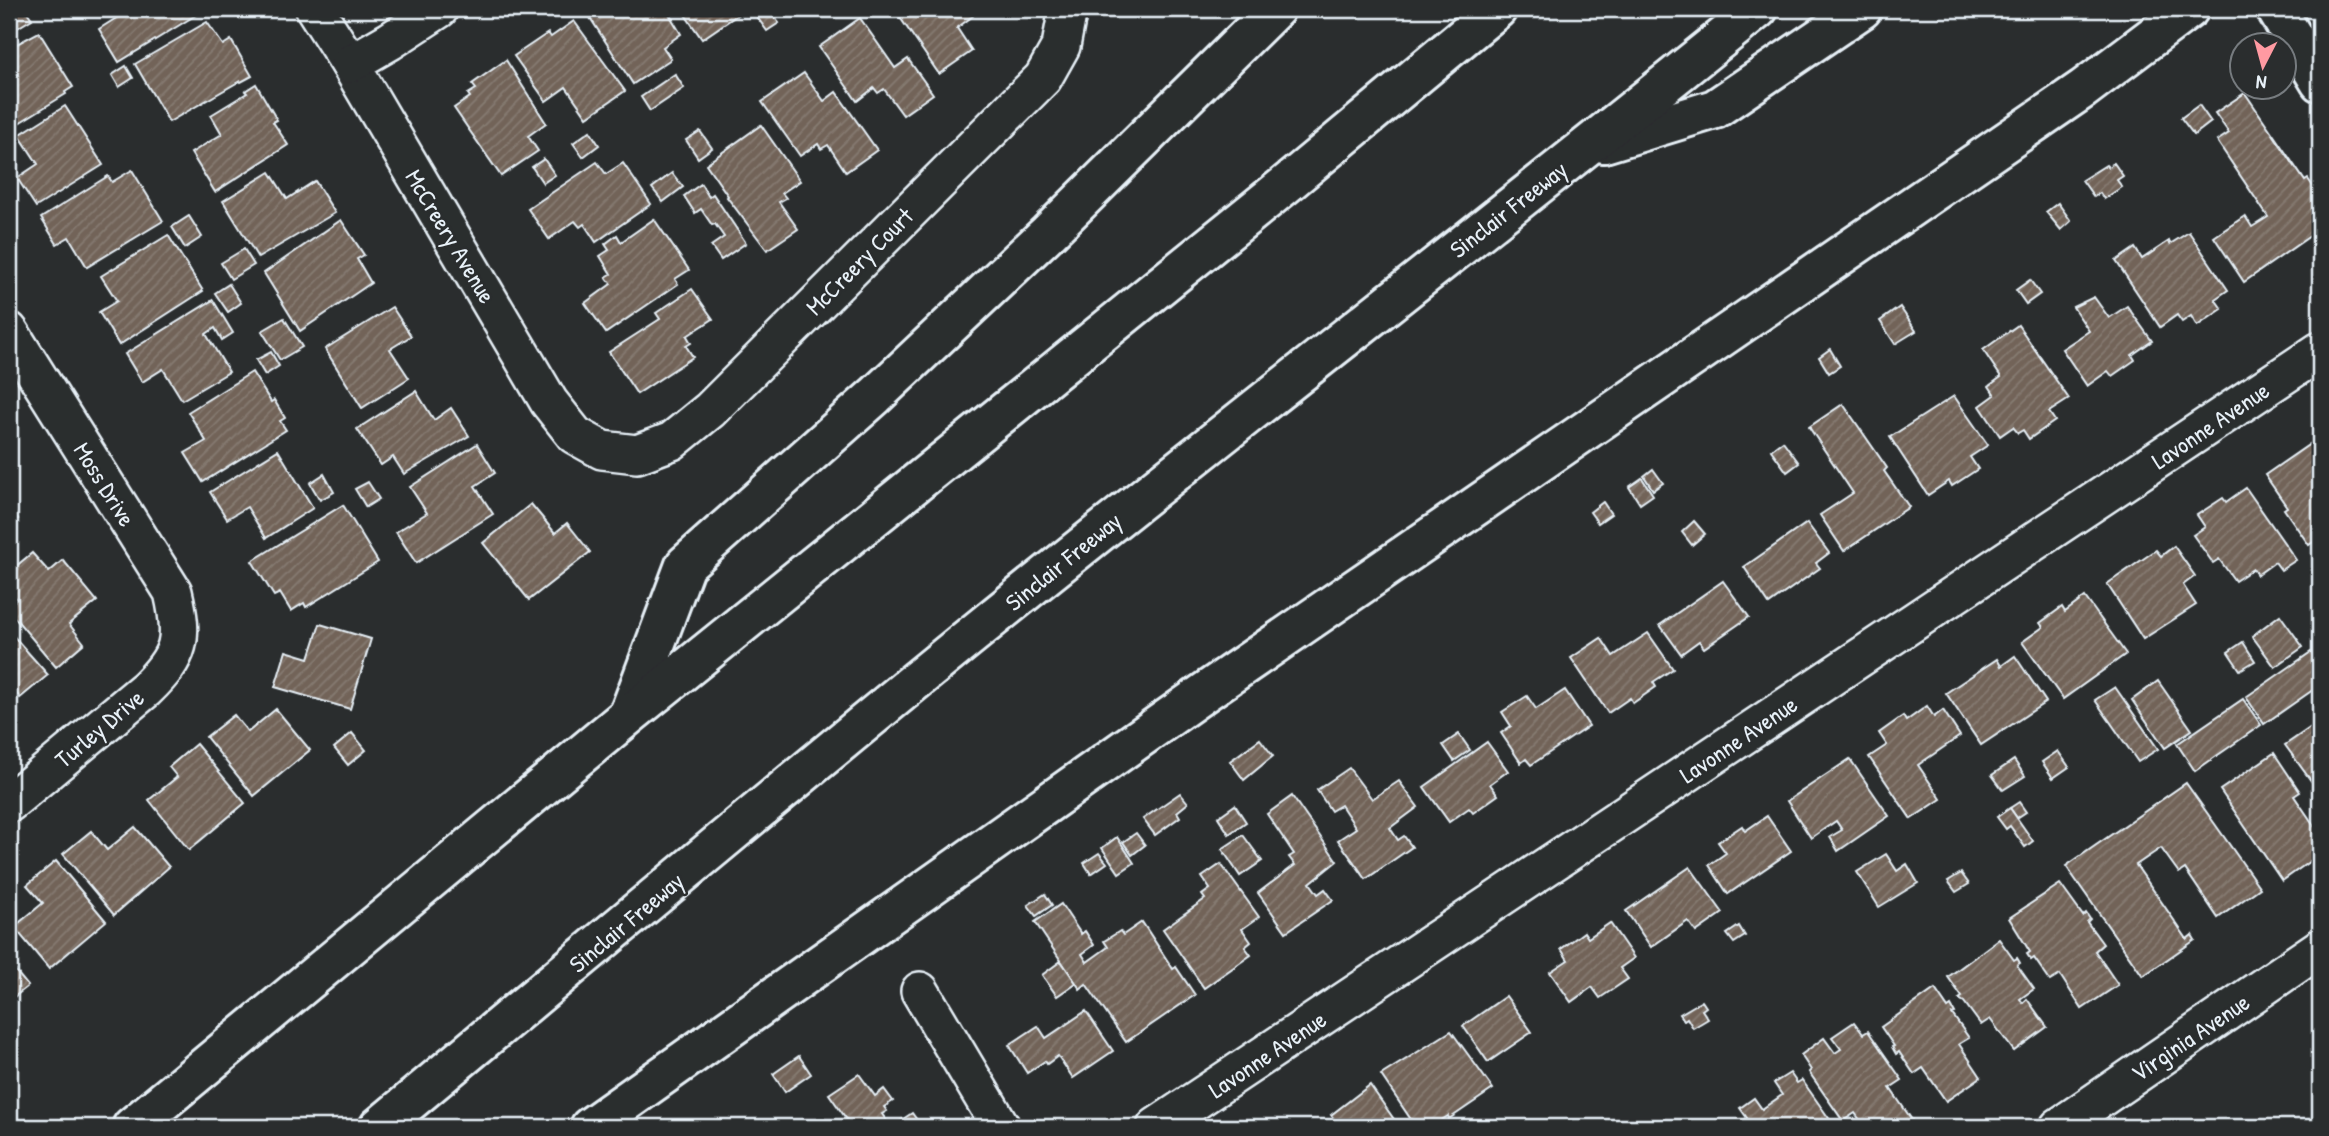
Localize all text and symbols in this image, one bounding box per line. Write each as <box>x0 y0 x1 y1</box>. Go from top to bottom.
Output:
north arrow <box>2228 32 2298 102</box>
text: N <box>2255 69 2268 96</box>
street label: Sinclair Freeway <box>1443 153 1573 265</box>
street label: McCreery Avenue <box>398 163 504 309</box>
street label: McCreery Court <box>798 200 920 322</box>
street label: Lavonne Avenue <box>2145 374 2275 476</box>
street label: Moss Drive <box>67 436 143 532</box>
street label: Sinclair Freeway <box>998 504 1128 618</box>
street label: Turley Drive <box>48 681 151 775</box>
street label: Lavonne Avenue <box>1673 688 1803 790</box>
street label: Sinclair Freeway <box>562 865 690 979</box>
street label: Virginia Avenue <box>2125 985 2256 1088</box>
street label: Lavonne Avenue <box>1202 1003 1332 1105</box>

